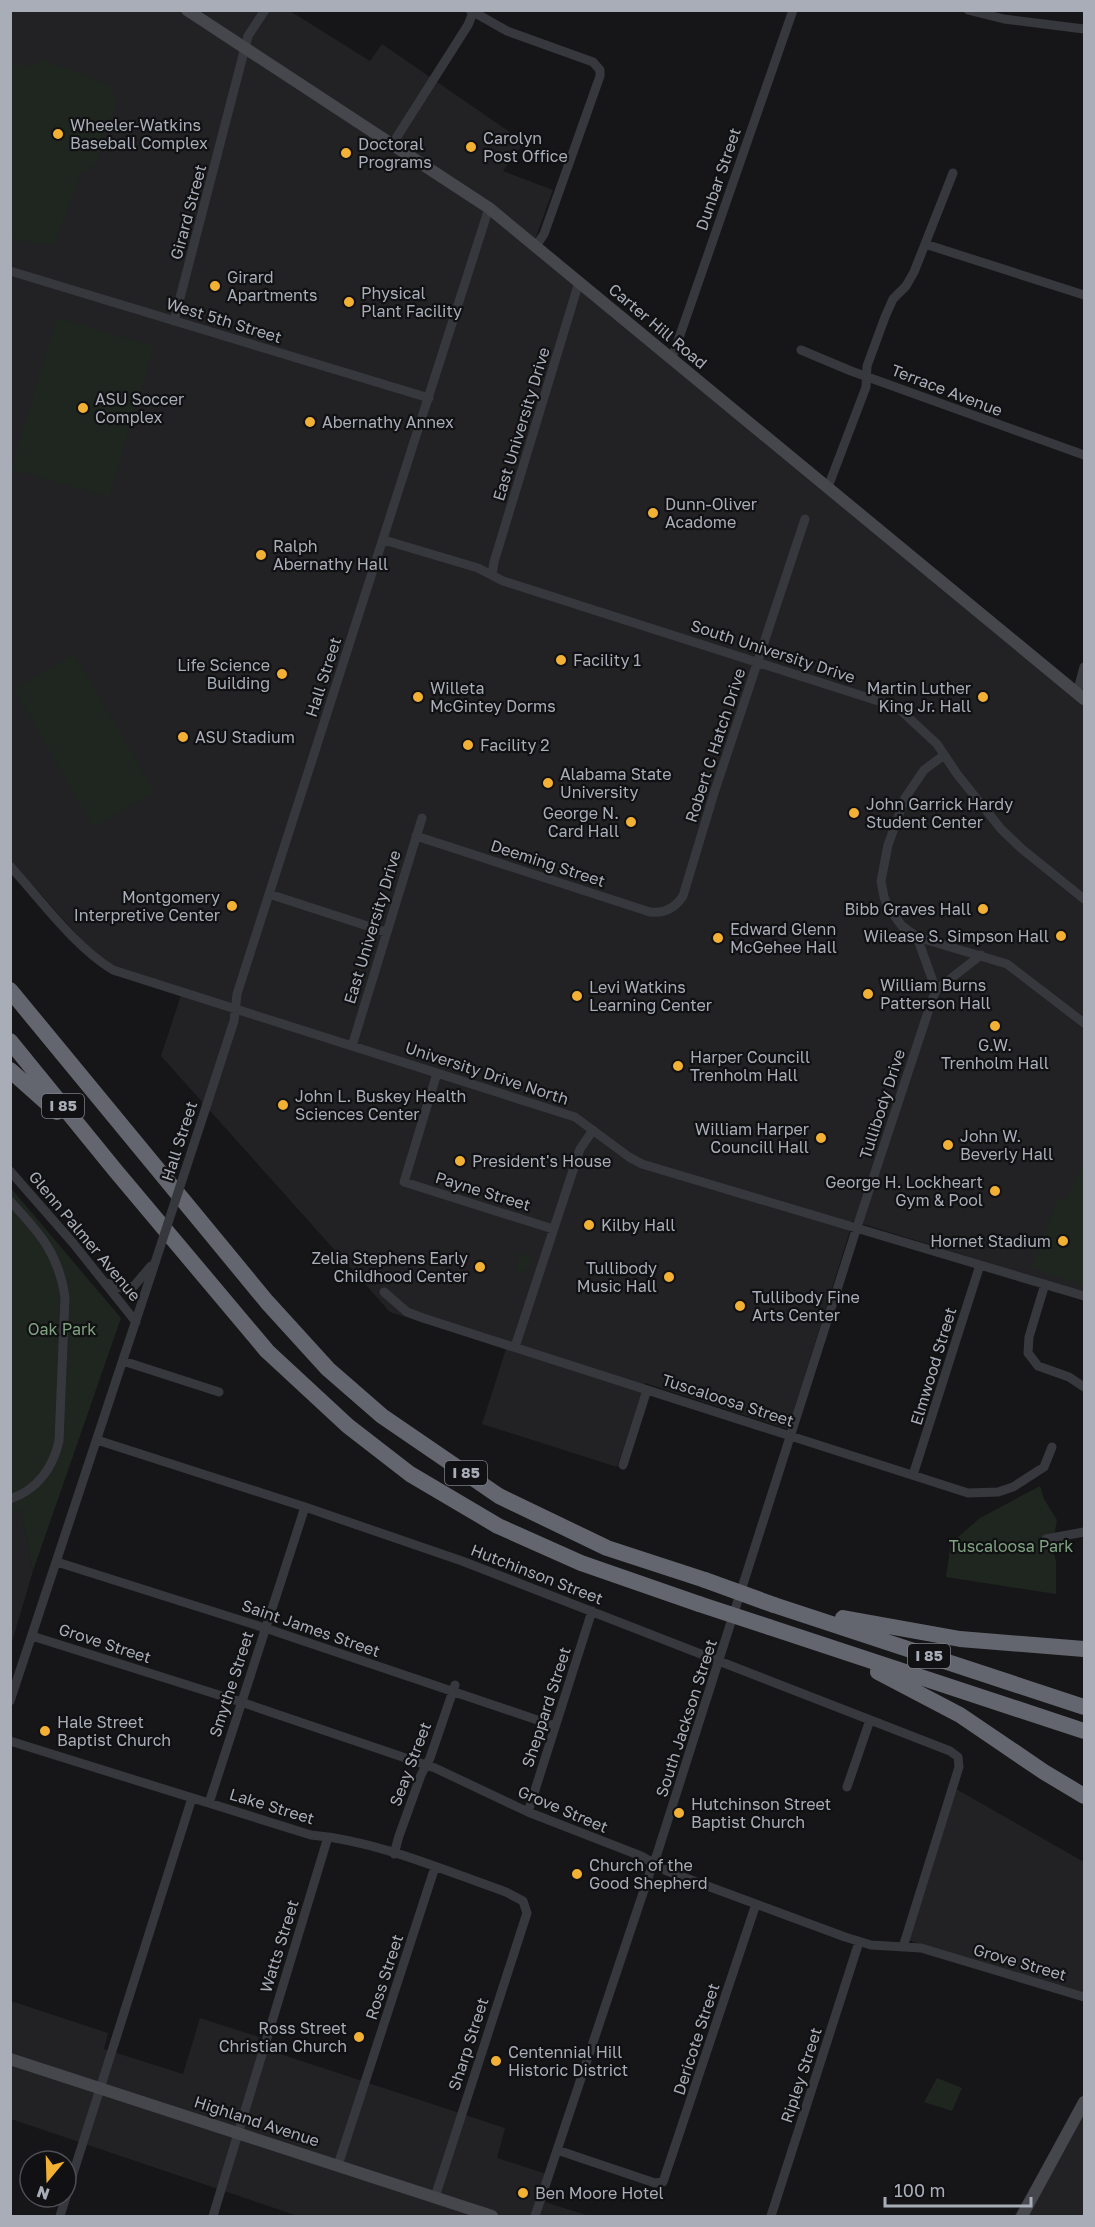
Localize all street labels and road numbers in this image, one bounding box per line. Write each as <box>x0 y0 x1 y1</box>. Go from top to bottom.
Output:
street label: Dunbar Street <box>691 125 745 233</box>
street label: Girard Street <box>166 162 210 262</box>
street label: Carter Hill Road <box>605 279 711 373</box>
street label: West 5th Street <box>164 293 284 347</box>
street label: East University Drive <box>488 345 554 503</box>
street label: Terrace Avenue <box>889 360 1005 420</box>
street label: South University Drive <box>688 615 858 687</box>
street label: Hall Street <box>301 635 345 719</box>
street label: Robert C Hatch Drive <box>681 665 749 825</box>
street label: Deeming Street <box>488 835 608 891</box>
street label: East University Drive <box>339 848 405 1006</box>
street label: University Drive North <box>403 1037 571 1109</box>
street label: Tullibody Drive <box>855 1046 909 1162</box>
road number: I 85 <box>42 1094 84 1118</box>
street label: Hall Street <box>157 1099 201 1183</box>
street label: Glenn Palmer Avenue <box>25 1167 145 1305</box>
street label: Payne Street <box>433 1167 533 1215</box>
street label: Elmwood Street <box>906 1305 960 1427</box>
street label: Tuscaloosa Street <box>660 1369 796 1431</box>
road number: I 85 <box>445 1461 487 1485</box>
street label: Hutchinson Street <box>468 1540 606 1608</box>
street label: Saint James Street <box>239 1595 383 1661</box>
street label: Grove Street <box>56 1619 154 1667</box>
street label: Smythe Street <box>204 1628 258 1740</box>
street label: South Jackson Street <box>651 1637 721 1799</box>
street label: Sheppard Street <box>517 1644 575 1770</box>
road number: I 85 <box>908 1644 950 1668</box>
street label: Seay Street <box>385 1719 435 1809</box>
street label: Grove Street <box>515 1781 611 1837</box>
street label: Lake Street <box>227 1784 317 1828</box>
street label: Watts Street <box>255 1897 303 1995</box>
street label: Ross Street <box>361 1932 407 2022</box>
street label: Grove Street <box>971 1939 1069 1985</box>
street label: Dericote Street <box>669 1981 723 2097</box>
street label: Sharp Street <box>444 1995 492 2093</box>
street label: Ripley Street <box>776 2025 826 2125</box>
street label: Highland Avenue <box>192 2091 322 2151</box>

